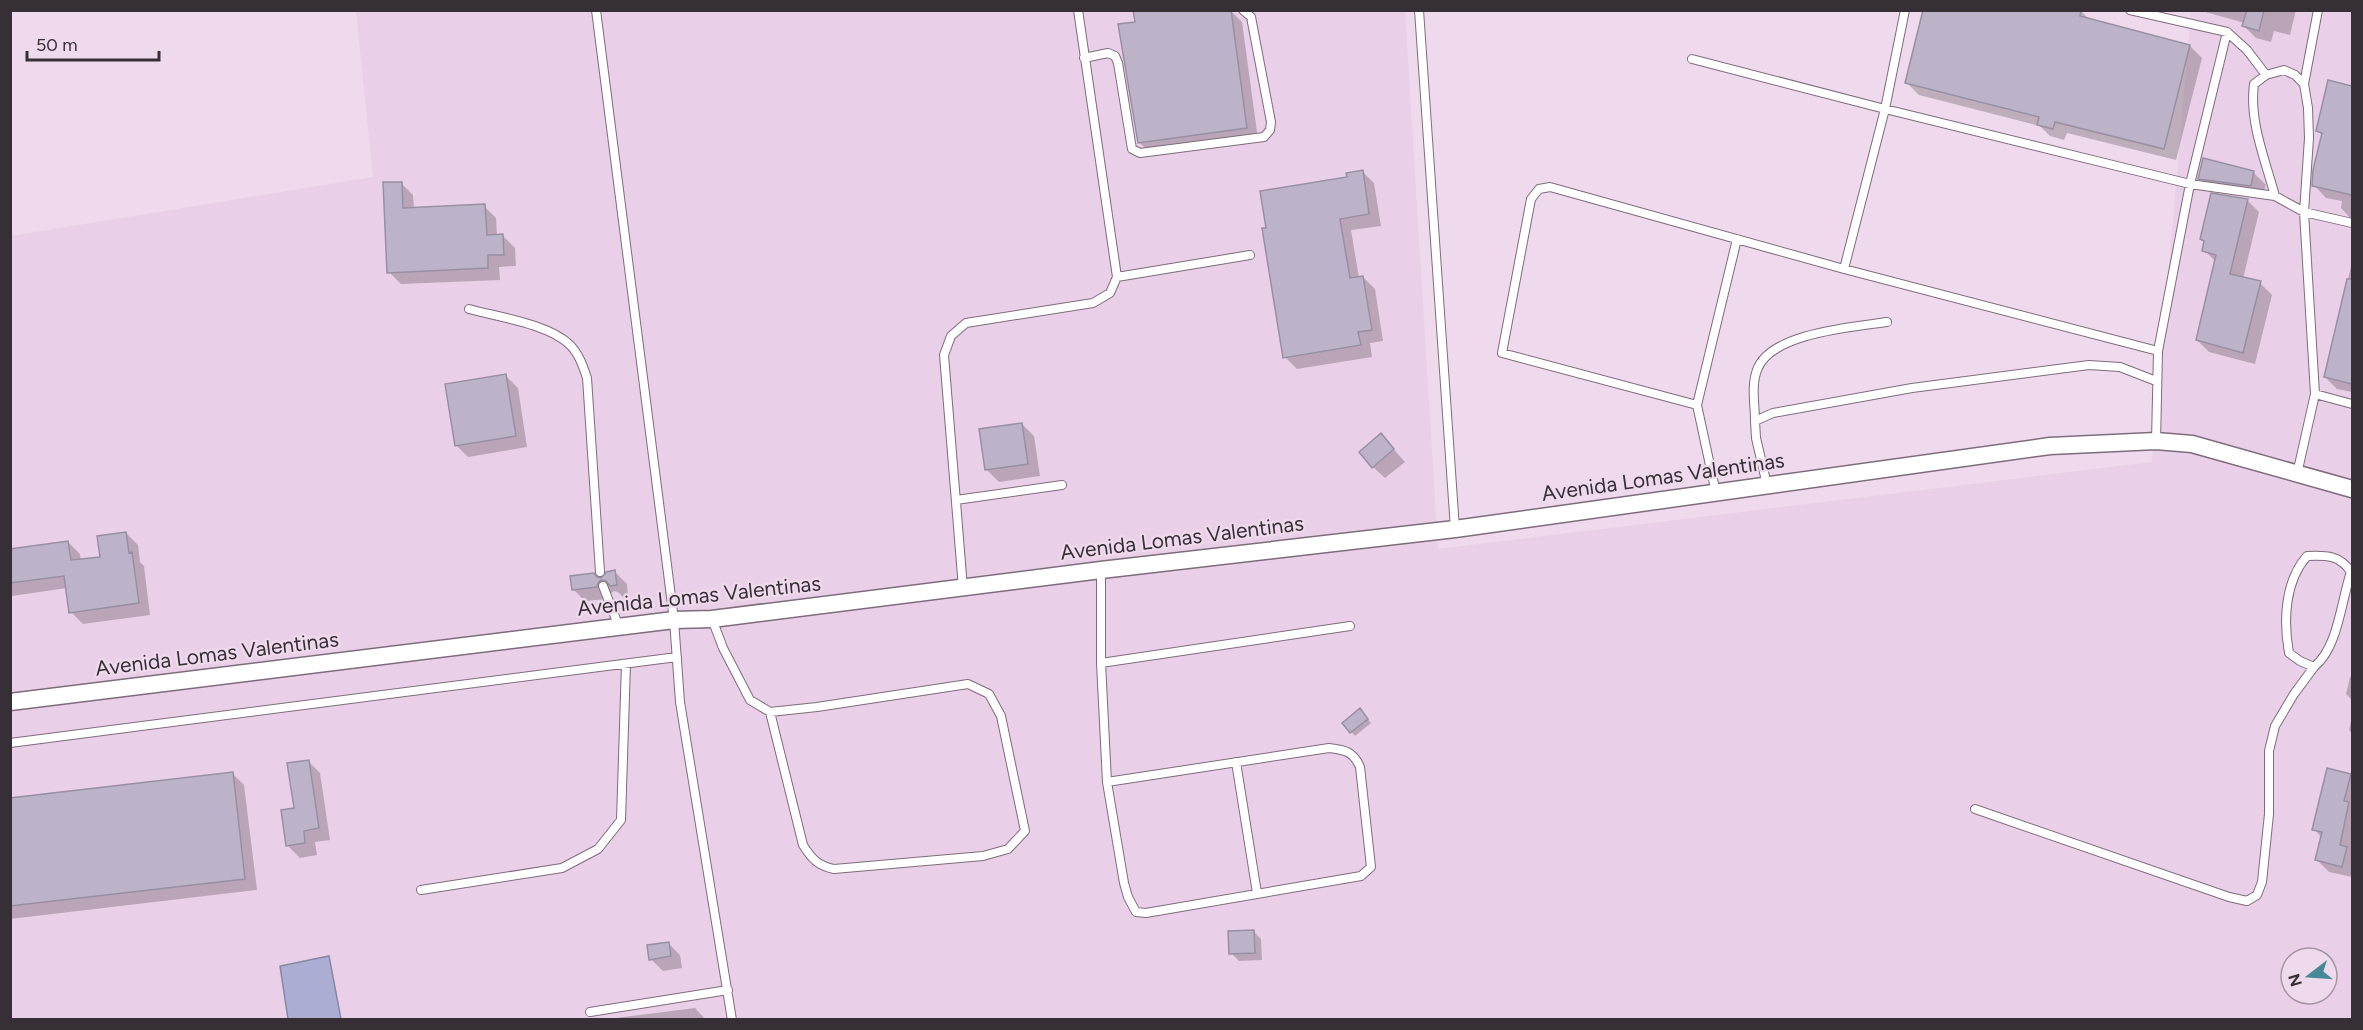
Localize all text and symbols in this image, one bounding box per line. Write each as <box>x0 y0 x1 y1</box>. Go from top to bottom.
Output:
scale bar <box>27 24 159 62</box>
text: 50 m <box>36 34 78 56</box>
street label: Avenida Lomas Valentinas <box>1540 447 1786 506</box>
street label: Avenida Lomas Valentinas <box>1059 510 1305 565</box>
street label: Avenida Lomas Valentinas <box>576 570 822 621</box>
street label: Avenida Lomas Valentinas <box>94 626 340 681</box>
north arrow <box>2279 946 2339 1006</box>
text: N <box>2284 972 2306 989</box>

